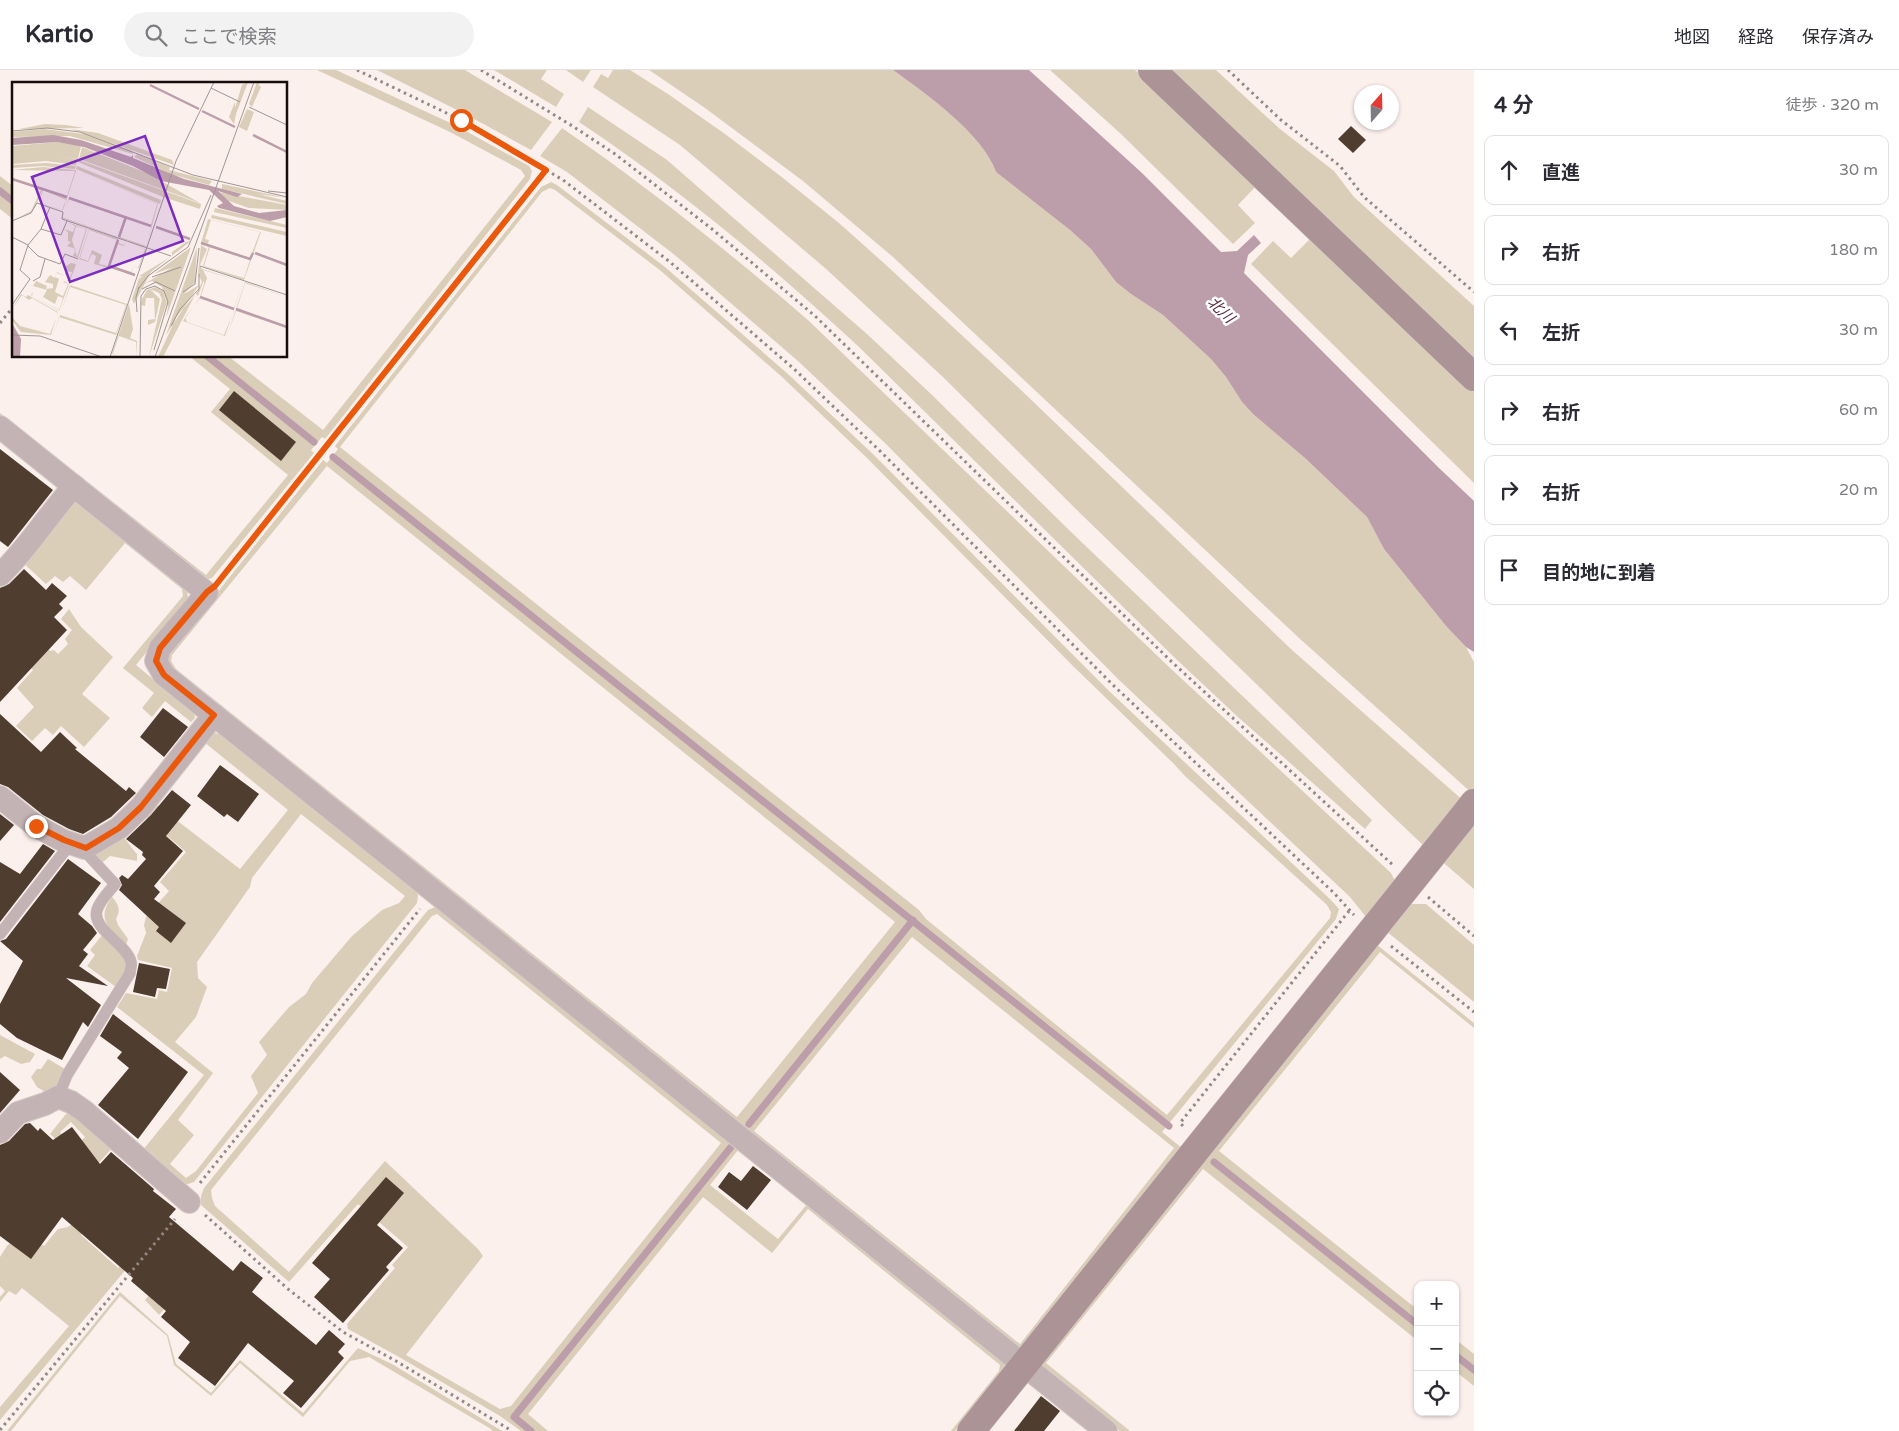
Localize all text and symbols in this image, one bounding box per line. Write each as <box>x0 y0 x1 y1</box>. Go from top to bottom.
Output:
search box <box>124 12 474 57</box>
text: Kartio <box>25 20 94 49</box>
icon: search <box>142 21 170 49</box>
text: ここで検索 <box>182 26 277 48</box>
text: 地図 <box>1674 26 1710 48</box>
text: 経路 <box>1738 26 1774 48</box>
text: 保存済み <box>1802 26 1874 48</box>
inset map <box>12 82 288 358</box>
north arrow <box>1354 85 1399 130</box>
text: 4 分 <box>1494 93 1534 118</box>
text: 徒歩 · 320 m <box>1786 95 1879 115</box>
route start <box>450 109 473 132</box>
icon: ahead <box>1495 156 1523 184</box>
text: 30 m <box>1839 160 1878 180</box>
text: 直進 <box>1542 162 1580 184</box>
icon: right <box>1495 236 1523 264</box>
text: 180 m <box>1829 240 1878 260</box>
text: 右折 <box>1542 242 1580 264</box>
water label: 北川 <box>1204 293 1239 328</box>
icon: left <box>1495 316 1523 344</box>
text: 30 m <box>1839 320 1878 340</box>
text: 左折 <box>1542 322 1580 344</box>
icon: right <box>1495 396 1523 424</box>
text: 60 m <box>1839 400 1878 420</box>
text: 右折 <box>1542 402 1580 424</box>
icon: right <box>1495 476 1523 504</box>
text: 20 m <box>1839 480 1878 500</box>
text: 右折 <box>1542 482 1580 504</box>
icon: arrive <box>1495 556 1523 584</box>
text: 目的地に到着 <box>1542 562 1656 584</box>
route end <box>25 815 48 838</box>
map controls <box>1414 1281 1459 1416</box>
button: + <box>1414 1281 1459 1326</box>
button: − <box>1414 1326 1459 1371</box>
button: locate <box>1414 1371 1459 1416</box>

